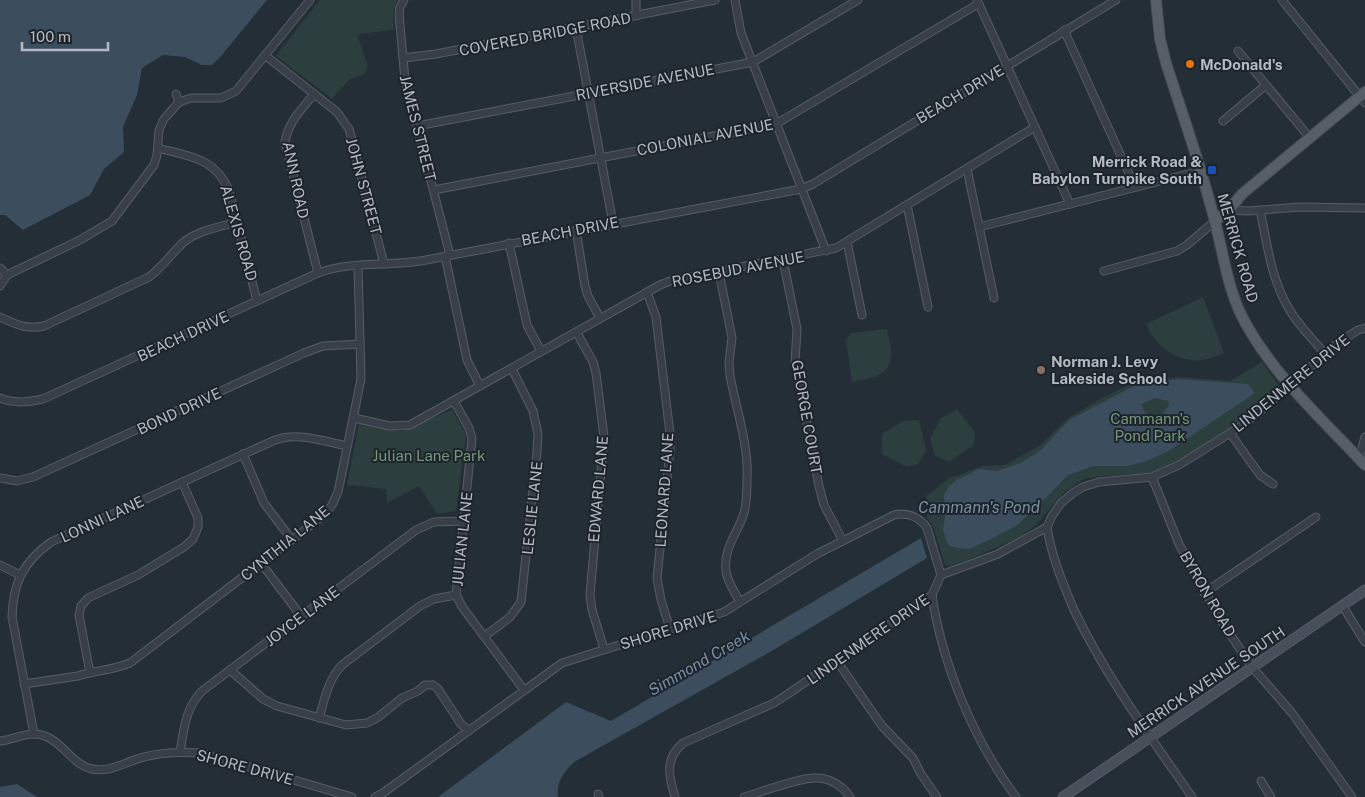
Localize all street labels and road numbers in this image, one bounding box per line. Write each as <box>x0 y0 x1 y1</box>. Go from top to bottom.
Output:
street label: COVERED BRIDGE ROAD <box>458 9 632 59</box>
street label: RIVERSIDE AVENUE <box>574 60 716 104</box>
street label: BEACH DRIVE <box>913 61 1007 127</box>
street label: JAMES STREET <box>397 73 439 183</box>
street label: COLONIAL AVENUE <box>635 115 775 159</box>
street label: JOHN STREET <box>343 135 385 237</box>
street label: ANN ROAD <box>280 140 312 220</box>
street label: ALEXIS ROAD <box>217 183 261 283</box>
street label: MERRICK ROAD <box>1214 191 1262 305</box>
street label: BEACH DRIVE <box>520 213 620 249</box>
street label: ROSEBUD AVENUE <box>670 248 806 290</box>
street label: BEACH DRIVE <box>134 307 232 365</box>
street label: LINDENMERE DRIVE <box>1229 331 1353 435</box>
street label: GEORGE COURT <box>789 359 825 476</box>
street label: BOND DRIVE <box>134 384 224 438</box>
street label: LEONARD LANE <box>652 432 676 548</box>
street label: EDWARD LANE <box>585 435 611 543</box>
street label: LESLIE LANE <box>519 460 545 556</box>
street label: JULIAN LANE <box>449 491 475 587</box>
street label: LONNI LANE <box>58 492 146 546</box>
street label: CYNTHIA LANE <box>237 502 333 584</box>
street label: BYRON ROAD <box>1177 548 1239 640</box>
street label: JOYCE LANE <box>261 583 343 649</box>
street label: LINDENMERE DRIVE <box>804 590 932 688</box>
street label: SHORE DRIVE <box>618 607 718 653</box>
street label: MERRICK AVENUE SOUTH <box>1124 623 1288 741</box>
street label: SHORE DRIVE <box>195 746 295 788</box>

